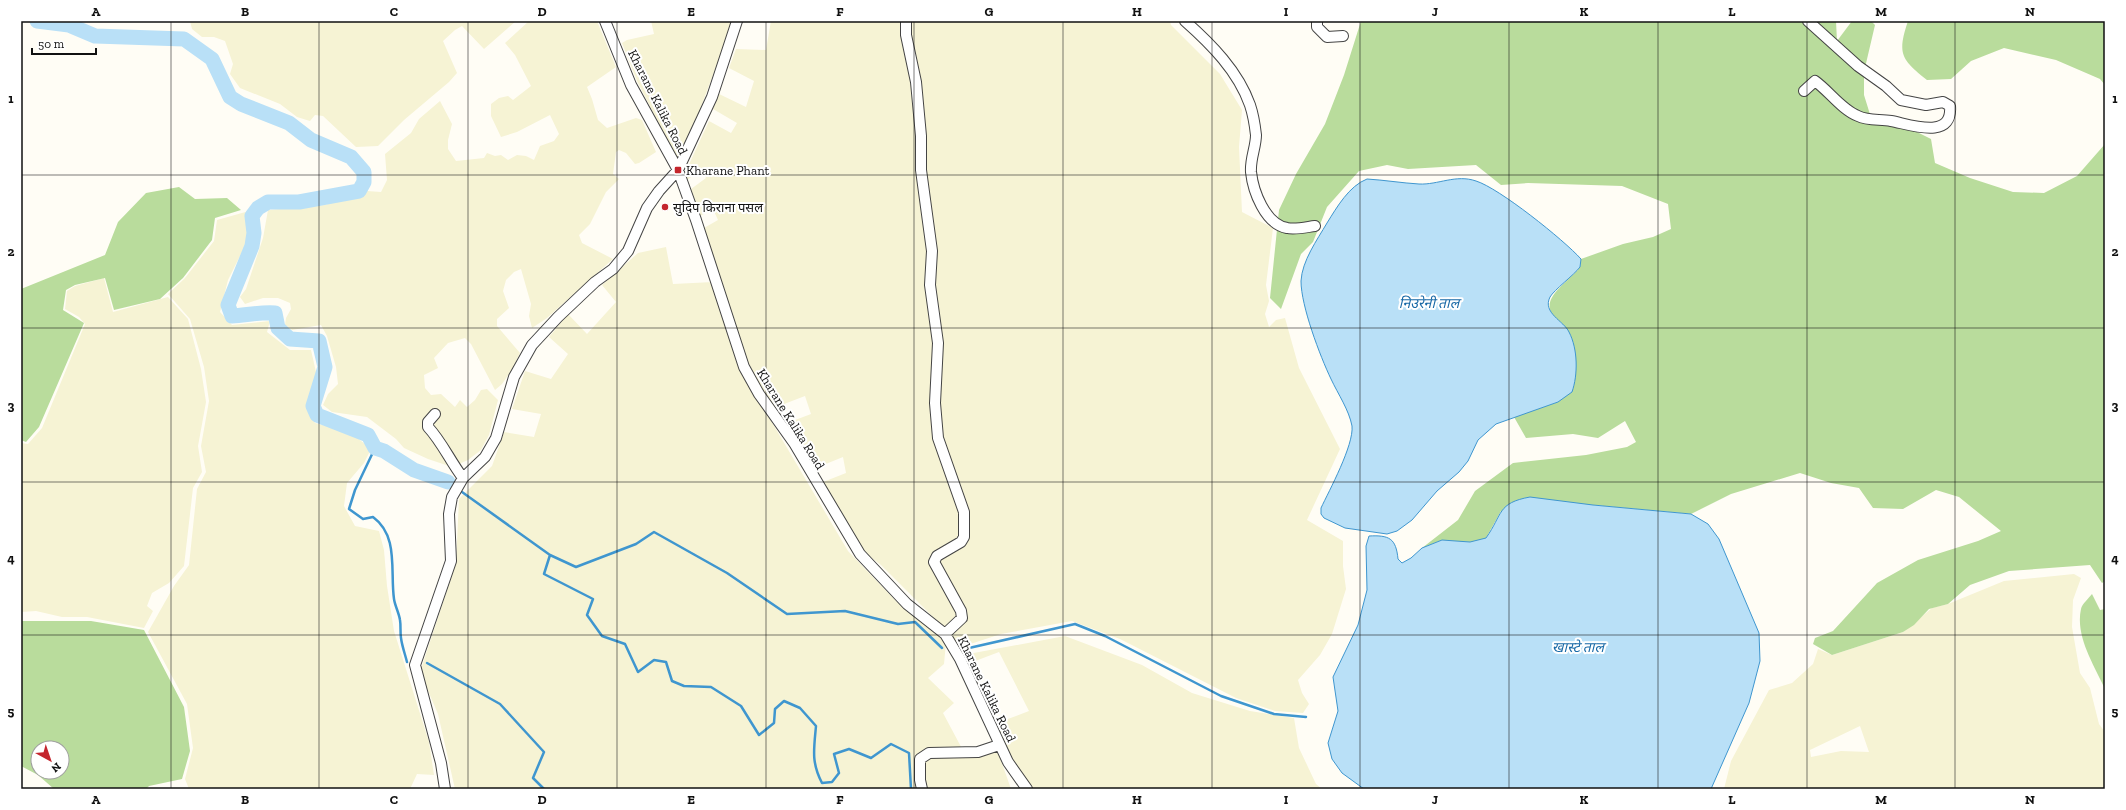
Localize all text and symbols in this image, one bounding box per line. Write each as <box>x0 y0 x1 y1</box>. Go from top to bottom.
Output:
text: A <box>92 4 101 19</box>
text: B <box>241 4 249 19</box>
text: C <box>390 4 398 19</box>
text: D <box>537 4 547 19</box>
text: E <box>687 4 695 19</box>
text: F <box>836 4 844 19</box>
text: G <box>985 4 994 19</box>
text: H <box>1132 4 1142 19</box>
text: I <box>1284 4 1289 19</box>
text: J <box>1432 4 1438 19</box>
text: K <box>1580 4 1589 19</box>
text: L <box>1728 4 1736 19</box>
text: M <box>1875 4 1887 19</box>
text: N <box>2025 4 2035 19</box>
scale bar <box>32 30 96 56</box>
text: 50 m <box>38 37 65 51</box>
street label: Kharane Kalika Road <box>625 47 691 157</box>
text: 1 <box>8 91 14 106</box>
text: 1 <box>2112 91 2118 106</box>
place label: Kharane Phant <box>686 163 770 178</box>
marker: Kharane Phant <box>673 165 683 175</box>
place label: सुदिप किराना पसल <box>673 200 763 216</box>
marker: सुदिप किराना पसल <box>660 202 670 212</box>
text: 2 <box>8 244 15 259</box>
text: 2 <box>2112 244 2119 259</box>
water label: निउरेनी ताल <box>1399 295 1462 312</box>
street label: Kharane Kalika Road <box>754 366 828 472</box>
text: 3 <box>8 398 15 413</box>
text: 3 <box>2112 398 2119 413</box>
text: 4 <box>7 551 15 566</box>
text: 4 <box>2111 551 2119 566</box>
street label: Kharane Kalika Road <box>955 634 1019 744</box>
water label: खास्टे ताल <box>1552 639 1606 656</box>
text: 5 <box>8 704 15 719</box>
text: 5 <box>2112 704 2119 719</box>
north arrow <box>30 740 70 780</box>
text: N <box>48 760 63 775</box>
text: A <box>92 792 101 807</box>
text: B <box>241 792 249 807</box>
text: C <box>390 792 398 807</box>
text: D <box>537 792 547 807</box>
text: E <box>687 792 695 807</box>
text: F <box>836 792 844 807</box>
text: G <box>985 792 994 807</box>
text: H <box>1132 792 1142 807</box>
text: I <box>1284 792 1289 807</box>
text: J <box>1432 792 1438 807</box>
text: K <box>1580 792 1589 807</box>
text: L <box>1728 792 1736 807</box>
text: M <box>1875 792 1887 807</box>
text: N <box>2025 792 2035 807</box>

